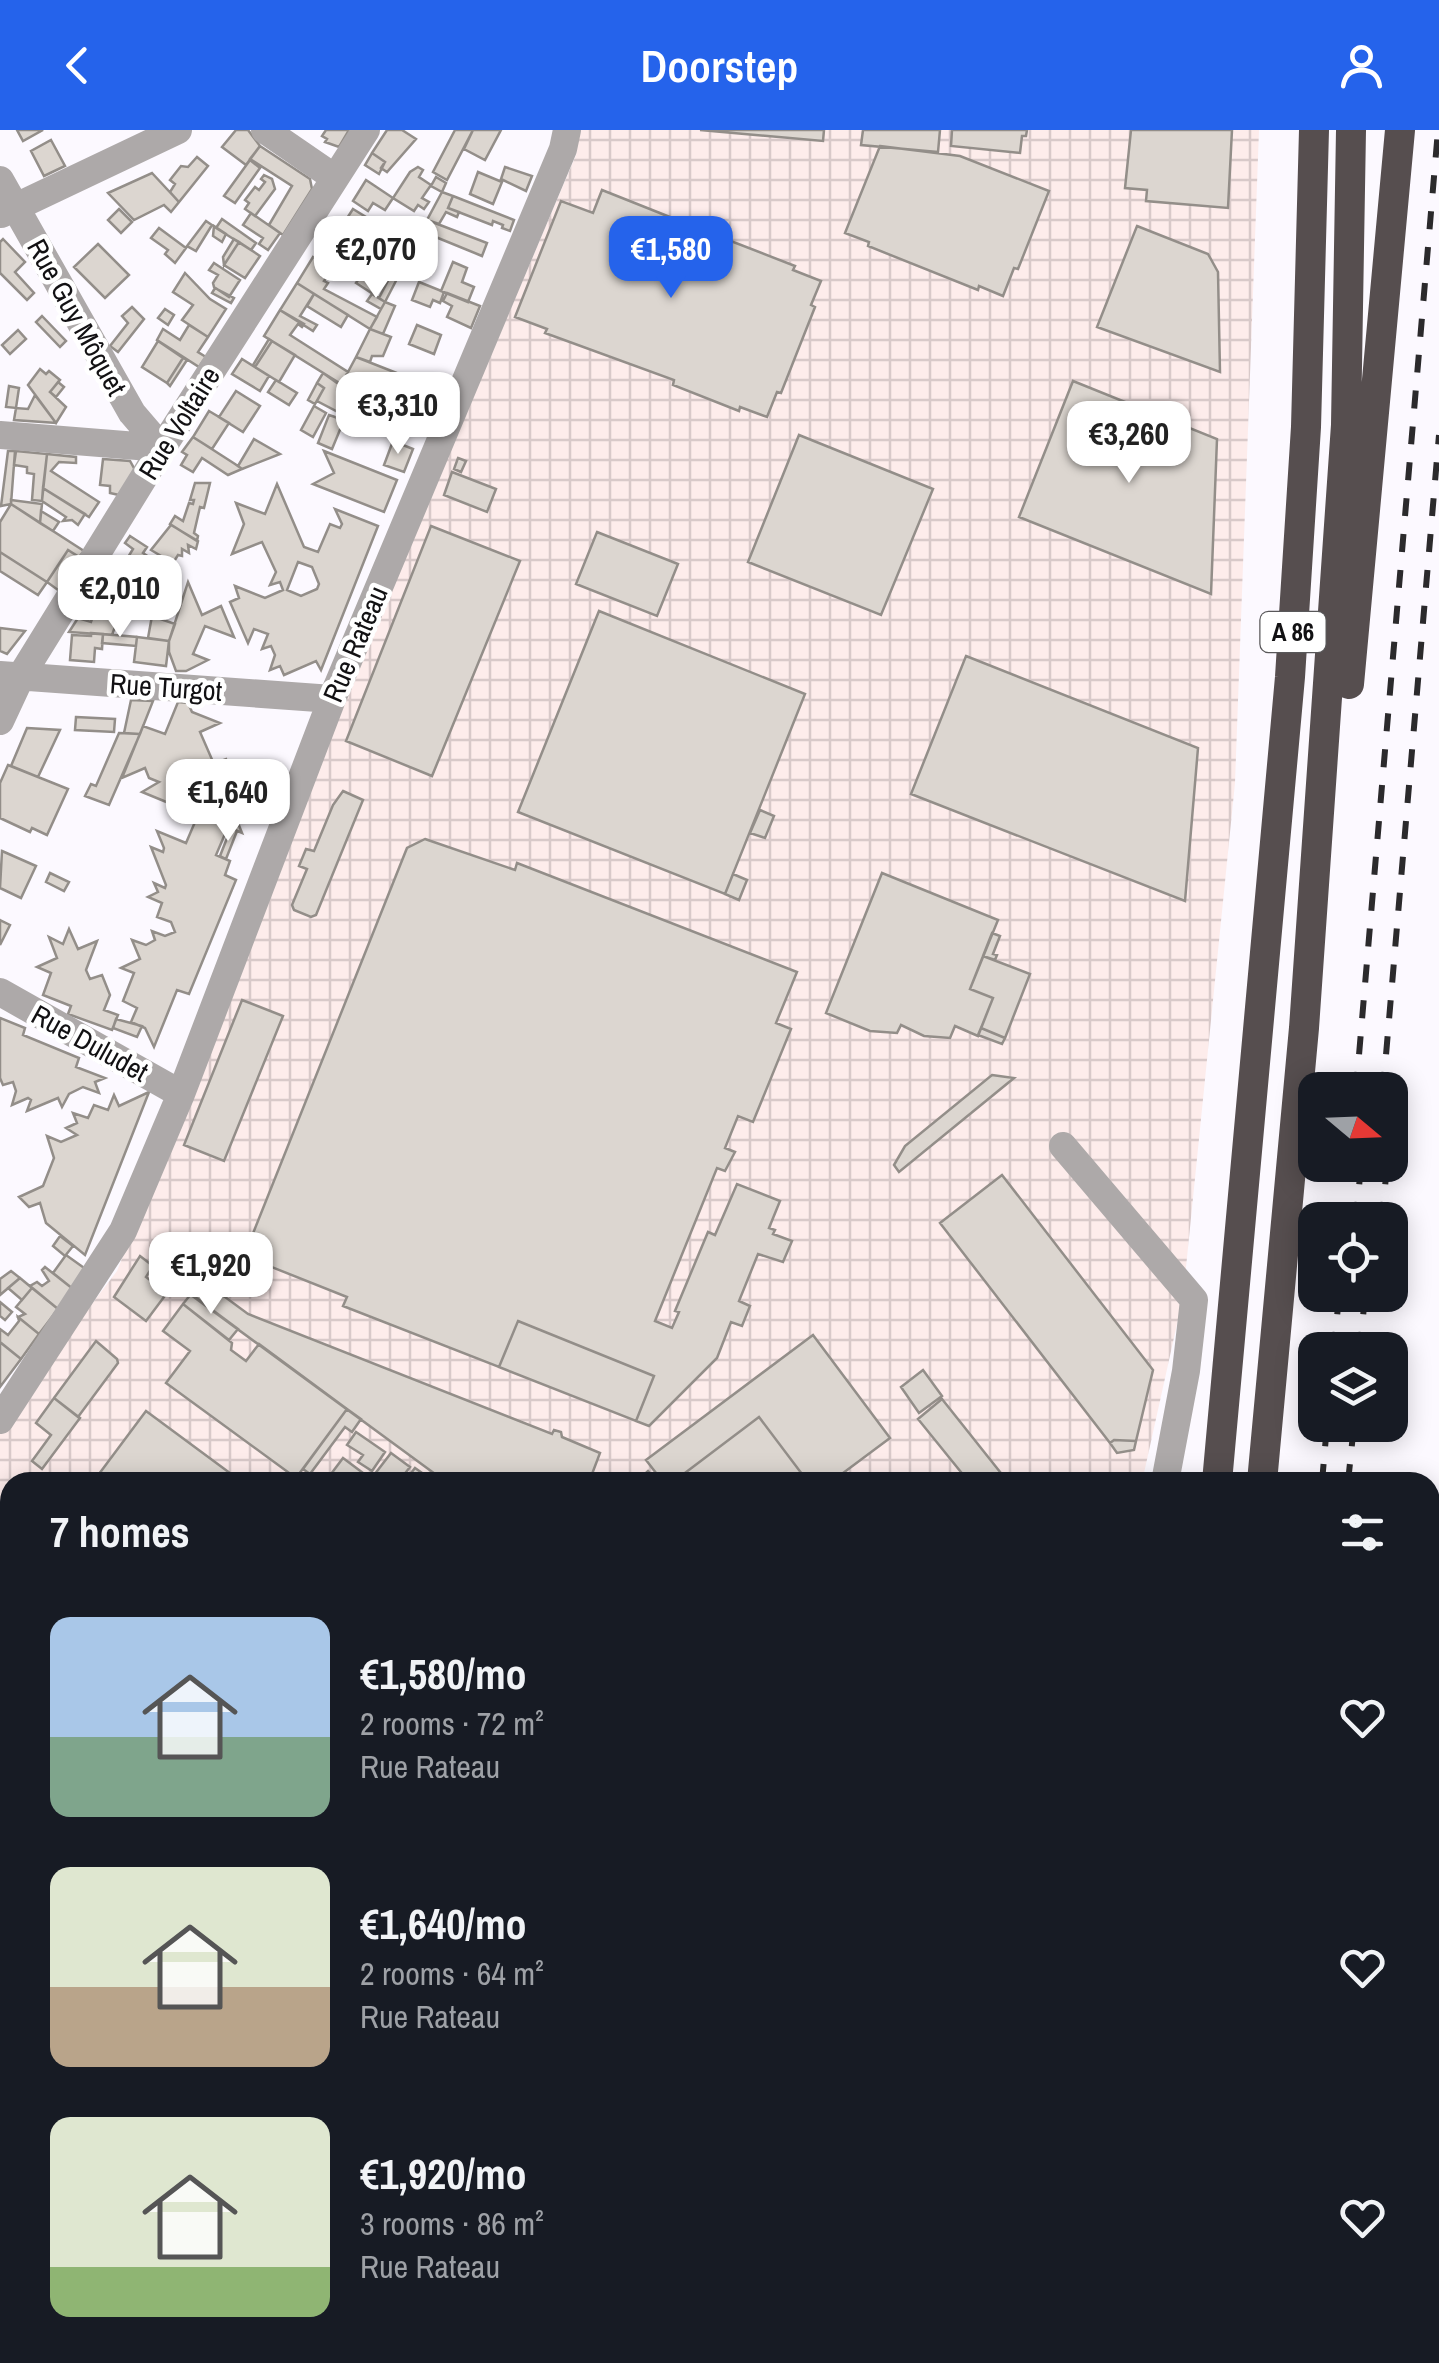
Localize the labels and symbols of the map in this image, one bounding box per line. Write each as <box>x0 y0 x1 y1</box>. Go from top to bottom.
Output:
pin: €2,070 <box>295 216 457 301</box>
pin: €1,580 <box>590 216 752 301</box>
street label: Rue Guy Môquet <box>18 232 136 402</box>
street label: Rue Voltaire <box>129 359 229 487</box>
pin: €3,310 <box>317 372 479 457</box>
pin: €3,260 <box>1048 401 1210 486</box>
pin: €2,010 <box>39 555 201 640</box>
street label: Rue Rateau <box>314 580 396 708</box>
road number: A 86 <box>1260 612 1326 652</box>
street label: Rue Turgot <box>109 664 223 710</box>
pin: €1,640 <box>147 759 309 844</box>
street label: Rue Duludet <box>25 995 155 1091</box>
north arrow <box>1298 1072 1408 1182</box>
pin: €1,920 <box>130 1232 292 1317</box>

